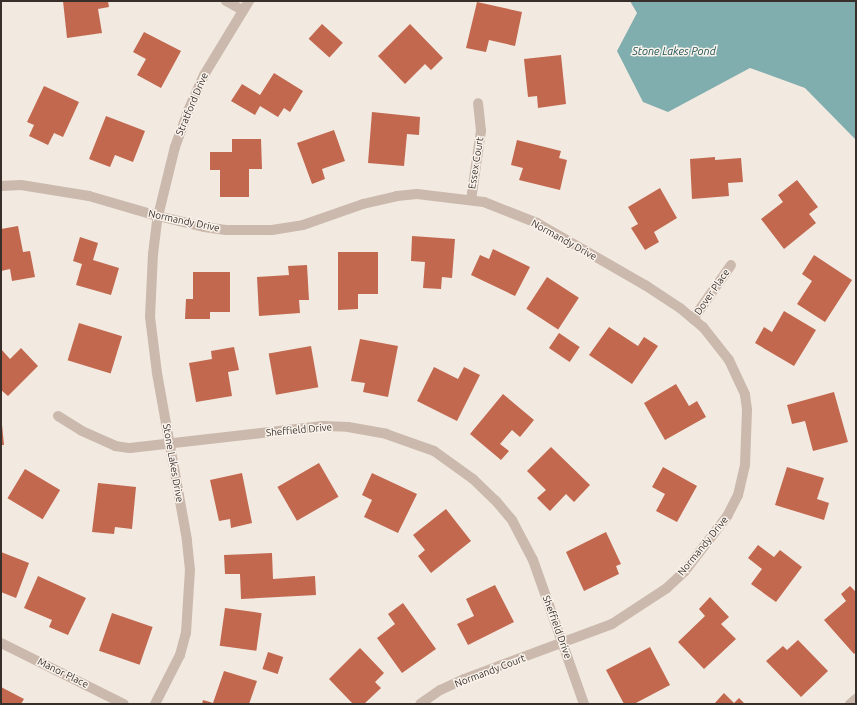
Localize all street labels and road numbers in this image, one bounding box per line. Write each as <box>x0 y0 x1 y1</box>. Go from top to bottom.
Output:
street label: Stratford Drive <box>173 71 211 137</box>
street label: Essex Court <box>466 136 486 190</box>
street label: Normandy Drive <box>147 208 221 234</box>
street label: Normandy Drive <box>529 217 599 263</box>
street label: Dover Place <box>692 267 732 317</box>
street label: Sheffield Drive <box>265 421 333 439</box>
street label: Stone Lakes Drive <box>160 423 186 503</box>
street label: Normandy Drive <box>675 514 731 578</box>
street label: Sheffield Drive <box>540 594 574 660</box>
street label: Normandy Court <box>453 652 527 690</box>
street label: Manor Place <box>35 655 91 691</box>

